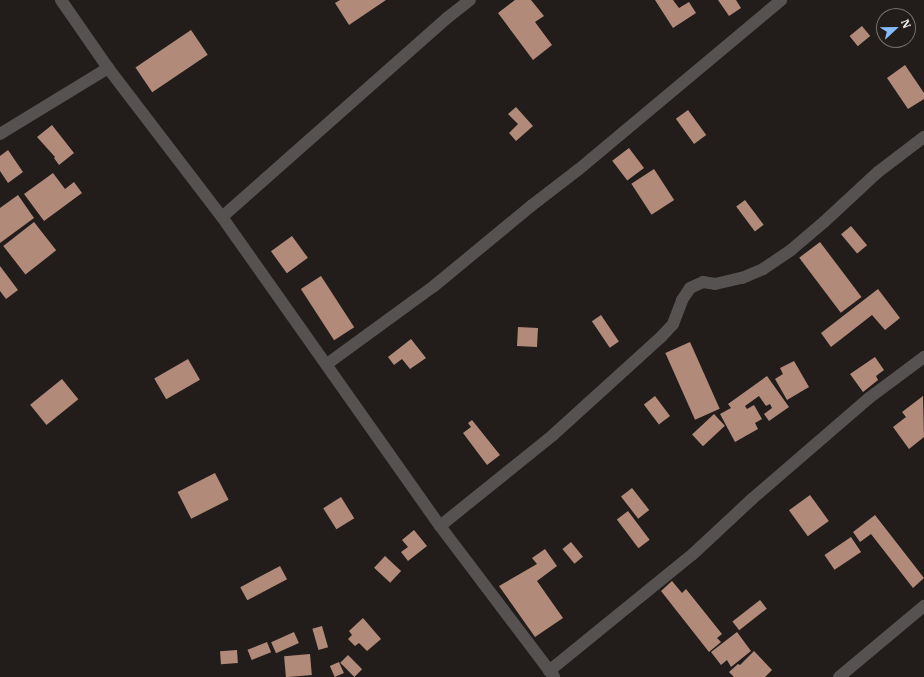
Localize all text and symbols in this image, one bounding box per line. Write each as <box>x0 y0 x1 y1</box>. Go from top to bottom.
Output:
north arrow <box>876 8 916 48</box>
text: N <box>898 17 914 31</box>

